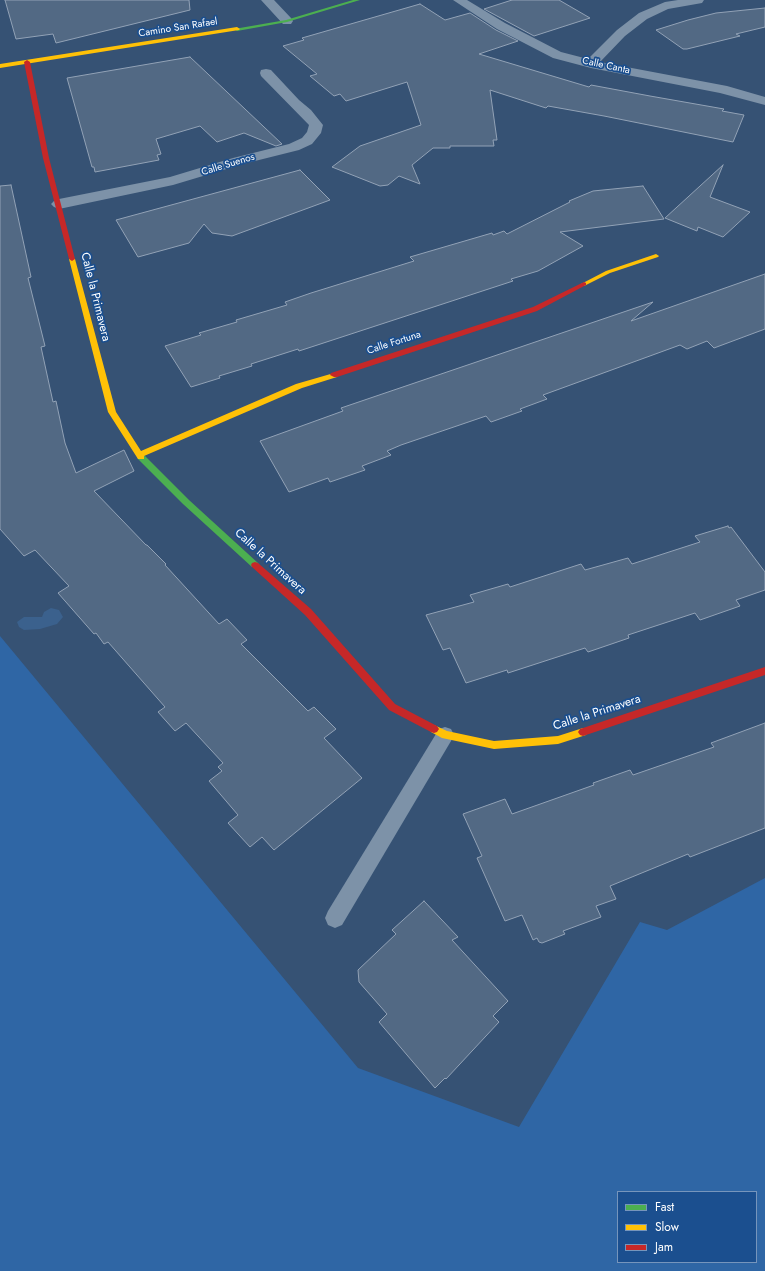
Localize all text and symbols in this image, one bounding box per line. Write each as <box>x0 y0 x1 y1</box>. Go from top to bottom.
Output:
street label: Camino San Rafael <box>138 16 218 40</box>
street label: Calle Canta <box>581 55 631 77</box>
street label: Calle Suenos <box>200 151 256 179</box>
street label: Calle la Primavera <box>77 251 113 343</box>
street label: Calle Fortuna <box>366 329 422 357</box>
street label: Calle la Primavera <box>231 526 309 598</box>
street label: Calle la Primavera <box>551 692 643 734</box>
legend <box>617 1191 757 1263</box>
text: Fast <box>655 1198 674 1216</box>
text: Slow <box>655 1218 679 1236</box>
text: Jam <box>655 1238 673 1256</box>

